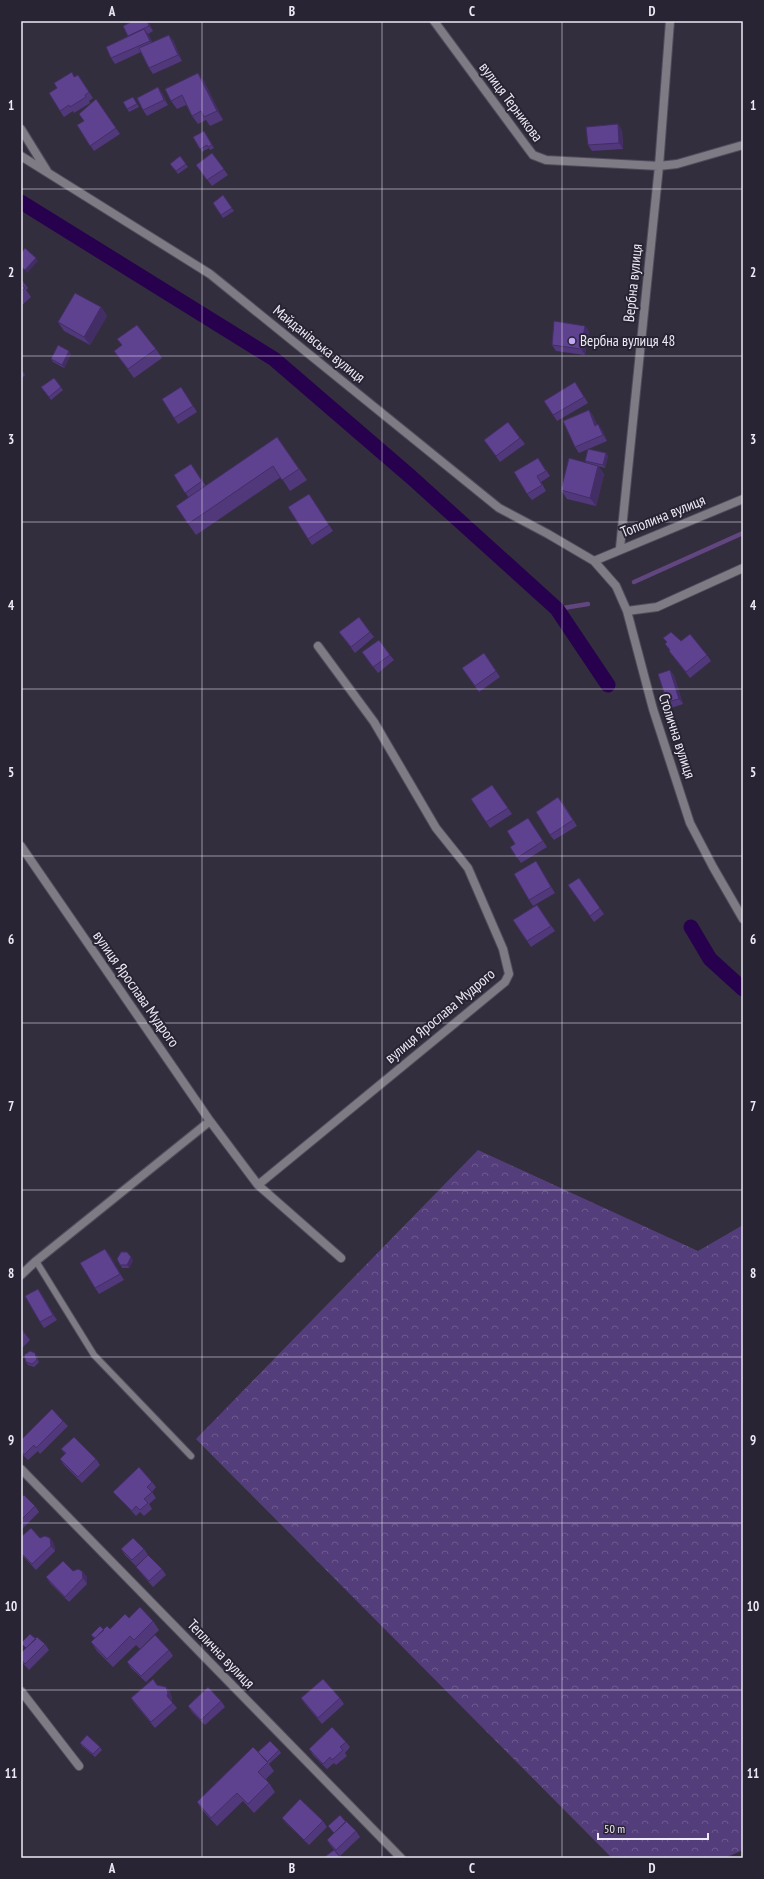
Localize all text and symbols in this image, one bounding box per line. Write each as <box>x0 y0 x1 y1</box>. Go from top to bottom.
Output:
text: A <box>108 3 116 20</box>
text: B <box>289 3 295 20</box>
text: C <box>469 3 475 20</box>
text: D <box>649 3 656 20</box>
street label: вулиця Терникова <box>475 58 547 145</box>
text: 1 <box>8 97 14 114</box>
text: 1 <box>750 97 756 114</box>
street label: Вербна вулиця <box>619 243 646 323</box>
text: 2 <box>8 264 14 281</box>
text: 2 <box>750 264 756 281</box>
street label: Майданівська вулиця <box>269 301 369 387</box>
place label: Вербна вулиця 48 <box>580 331 675 350</box>
marker: Вербна вулиця 48 <box>567 336 577 346</box>
text: 3 <box>8 431 14 448</box>
text: 3 <box>750 431 756 448</box>
street label: Тополина вулиця <box>618 490 708 541</box>
text: 4 <box>8 597 15 614</box>
text: 4 <box>750 597 757 614</box>
street label: Столична вулиця <box>655 691 700 781</box>
text: 5 <box>8 764 14 781</box>
text: 5 <box>750 764 756 781</box>
street label: вулиця Ярослава Мудрого <box>89 927 184 1051</box>
text: 6 <box>8 931 14 948</box>
text: 6 <box>750 931 756 948</box>
street label: вулиця Ярослава Мудрого <box>381 964 499 1067</box>
text: 7 <box>8 1098 14 1115</box>
text: 7 <box>750 1098 756 1115</box>
text: 8 <box>8 1265 14 1282</box>
text: 8 <box>750 1265 756 1282</box>
text: 9 <box>8 1432 14 1449</box>
text: 9 <box>750 1432 756 1449</box>
text: 10 <box>5 1598 17 1615</box>
text: 10 <box>747 1598 759 1615</box>
street label: Теплична вулиця <box>184 1615 259 1692</box>
text: 11 <box>5 1765 17 1782</box>
text: 11 <box>747 1765 759 1782</box>
scale bar <box>598 1815 708 1841</box>
text: 50 m <box>604 1821 625 1836</box>
text: A <box>108 1860 116 1877</box>
text: B <box>289 1860 295 1877</box>
text: C <box>469 1860 475 1877</box>
text: D <box>649 1860 656 1877</box>

